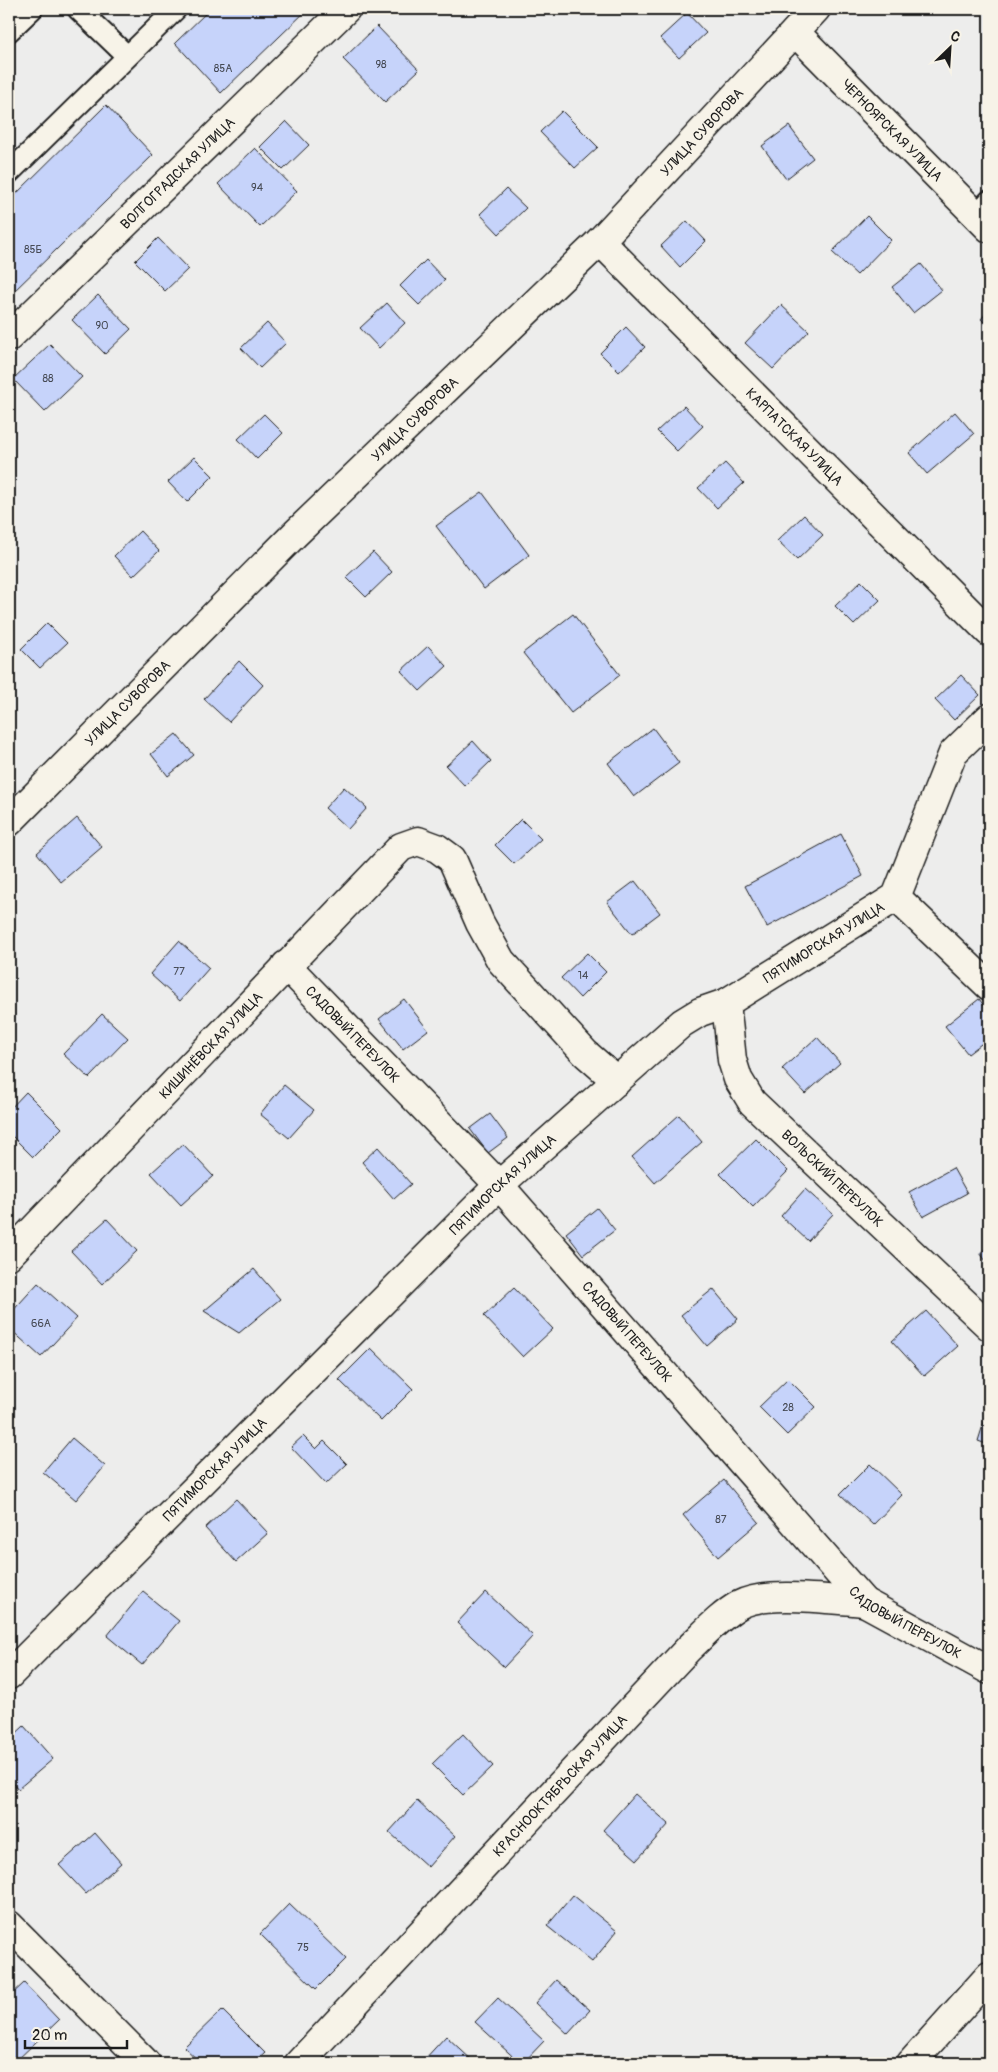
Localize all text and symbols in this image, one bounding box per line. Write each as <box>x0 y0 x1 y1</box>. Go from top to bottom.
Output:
north arrow <box>926 22 976 72</box>
text: С <box>948 27 963 46</box>
house number: 98 <box>375 58 387 71</box>
house number: 85А <box>214 62 232 75</box>
street label: ЧЕРНОЯРСКАЯ УЛИЦА <box>838 76 946 185</box>
street label: УЛИЦА СУВОРОВА <box>657 84 747 179</box>
street label: ВОЛГОГРАДСКАЯ УЛИЦА <box>117 114 238 233</box>
house number: 94 <box>251 181 264 194</box>
house number: 85Б <box>24 243 42 256</box>
house number: 90 <box>95 319 109 332</box>
house number: 88 <box>42 372 54 385</box>
street label: УЛИЦА СУВОРОВА <box>368 373 462 465</box>
street label: КАРПАТСКАЯ УЛИЦА <box>743 384 847 489</box>
street label: УЛИЦА СУВОРОВА <box>81 656 174 749</box>
street label: ПЯТИМОРСКАЯ УЛИЦА <box>760 898 887 986</box>
house number: 77 <box>173 965 185 978</box>
house number: 14 <box>578 969 589 982</box>
street label: САДОВЫЙ ПЕРЕУЛОК <box>302 982 403 1086</box>
street label: КИШИНЁВСКАЯ УЛИЦА <box>155 988 266 1102</box>
street label: ВОЛЬСКИЙ ПЕРЕУЛОК <box>778 1126 887 1230</box>
street label: ПЯТИМОРСКАЯ УЛИЦА <box>446 1130 559 1238</box>
street label: САДОВЫЙ ПЕРЕУЛОК <box>579 1278 676 1385</box>
house number: 66А <box>31 1317 51 1330</box>
house number: 28 <box>782 1401 794 1414</box>
street label: ПЯТИМОРСКАЯ УЛИЦА <box>159 1414 270 1525</box>
house number: 87 <box>715 1513 727 1526</box>
street label: САДОВЫЙ ПЕРЕУЛОК <box>845 1582 964 1662</box>
street label: КРАСНООКТЯБРЬСКАЯ УЛИЦА <box>489 1711 631 1860</box>
house number: 75 <box>297 1941 309 1954</box>
scale bar <box>25 2017 128 2049</box>
text: 20 m <box>32 2026 67 2045</box>

